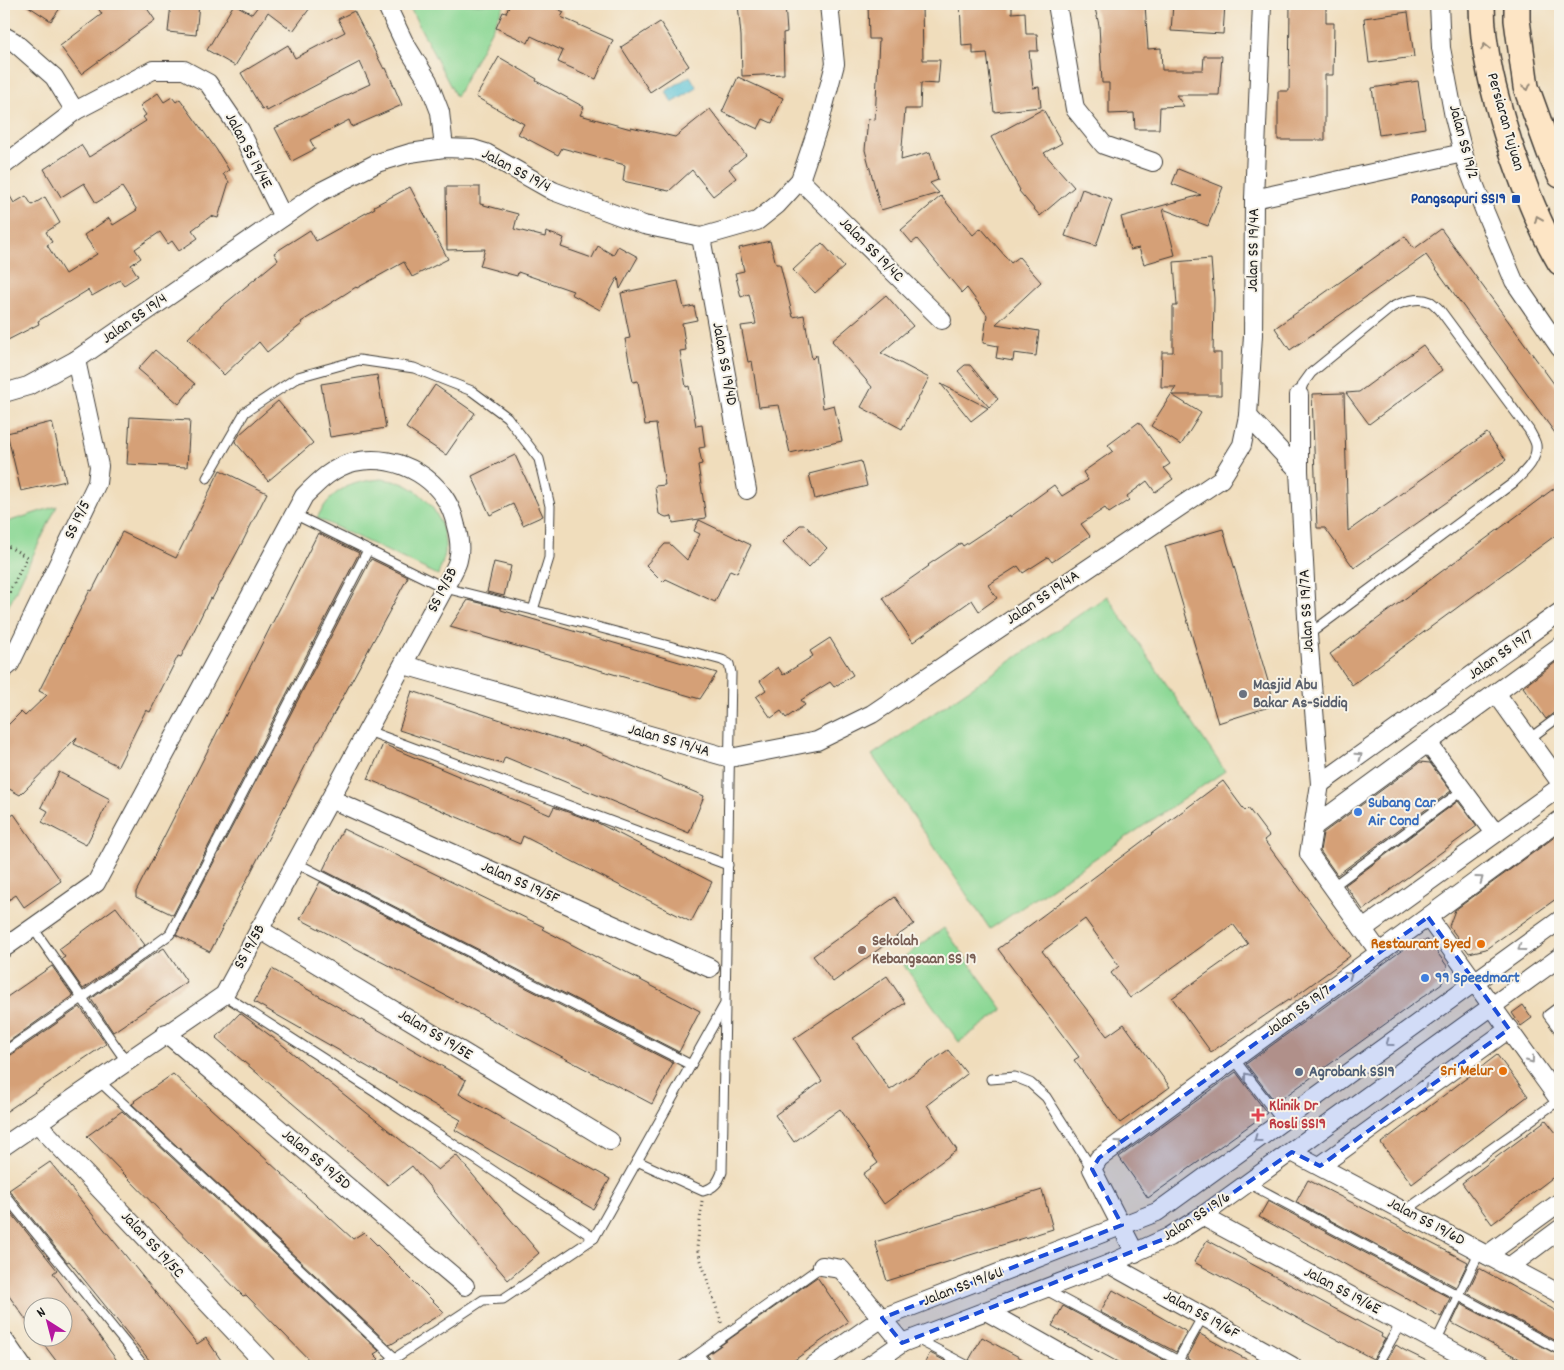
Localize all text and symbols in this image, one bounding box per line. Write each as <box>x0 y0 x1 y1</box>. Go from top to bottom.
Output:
one-way arrow <box>1481 43 1491 52</box>
street label: Persiaran Tujuan <box>1480 70 1530 174</box>
one-way arrow <box>1521 82 1532 91</box>
street label: Jalan SS 19/2 <box>1442 102 1484 182</box>
street label: Jalan SS 19/4E <box>218 109 278 194</box>
street label: Jalan SS 19/4 <box>477 143 555 199</box>
place label: Pangsapuri SS19 <box>1411 188 1506 211</box>
marker: Pangsapuri SS19 <box>1510 193 1522 205</box>
street label: Jalan SS 19/4A <box>1242 207 1266 292</box>
street label: Jalan SS 19/4C <box>833 212 909 288</box>
one-way arrow <box>1534 215 1544 223</box>
street label: Jalan SS 19/4 <box>97 288 173 350</box>
street label: Jalan SS 19/4D <box>705 321 743 407</box>
street label: SS 19/5 <box>59 497 97 543</box>
street label: SS 19/5B <box>422 563 464 617</box>
street label: Jalan SS 19/4A <box>1002 565 1085 631</box>
street label: Jalan SS 19/7A <box>1293 568 1321 653</box>
street label: Jalan SS 19/7 <box>1464 624 1538 686</box>
place label: Masjid Abu Bakar As-Siddiq <box>1253 674 1348 715</box>
marker: Masjid Abu Bakar As-Siddiq <box>1237 688 1249 700</box>
street label: Jalan SS 19/4A <box>625 718 713 764</box>
one-way arrow <box>1353 753 1363 762</box>
place label: Subang Car Air Cond <box>1368 792 1437 833</box>
marker: Subang Car Air Cond <box>1352 806 1364 818</box>
street label: Jalan SS 19/5F <box>477 856 563 910</box>
one-way arrow <box>1474 876 1484 885</box>
street label: SS 19/5B <box>228 920 272 974</box>
place label: Sekolah Kebangsaan SS 19 <box>872 930 977 971</box>
place label: Restaurant Syed <box>1371 933 1471 956</box>
marker: Restaurant Syed <box>1475 938 1487 950</box>
one-way arrow <box>1517 942 1527 951</box>
marker: Sekolah Kebangsaan SS 19 <box>856 944 868 956</box>
place label: 99 Speedmart <box>1435 967 1520 990</box>
one-way arrow <box>1343 972 1353 981</box>
marker: 99 Speedmart <box>1419 972 1431 984</box>
street label: Jalan SS 19/7 <box>1262 980 1336 1042</box>
street label: Jalan SS 19/5E <box>393 1004 477 1067</box>
one-way arrow <box>1386 1038 1395 1046</box>
one-way arrow <box>1525 1054 1534 1064</box>
place label: Sri Melur <box>1440 1060 1494 1083</box>
place label: Agrobank SS19 <box>1309 1061 1395 1084</box>
marker: Sri Melur <box>1497 1065 1509 1077</box>
marker: Agrobank SS19 <box>1293 1066 1305 1078</box>
one-way arrow <box>1245 1073 1253 1082</box>
one-way arrow <box>1423 1083 1433 1092</box>
place label: Klinik Dr Rosli SS19 <box>1269 1095 1326 1136</box>
marker: Klinik Dr Rosli SS19 <box>1251 1108 1265 1122</box>
street label: Jalan SS 19/5D <box>276 1124 356 1196</box>
one-way arrow <box>1254 1133 1263 1142</box>
one-way arrow <box>1113 1140 1123 1149</box>
street label: Jalan SS 19/6 <box>1159 1186 1236 1248</box>
street label: Jalan SS 19/6D <box>1383 1192 1469 1252</box>
street label: Jalan SS 19/5C <box>115 1206 189 1284</box>
street label: Jalan SS 19/6U <box>919 1261 1007 1313</box>
street label: Jalan SS 19/6E <box>1300 1261 1385 1321</box>
street label: Jalan SS 19/6F <box>1159 1285 1243 1345</box>
north arrow <box>22 1298 72 1348</box>
text: N <box>33 1303 50 1323</box>

